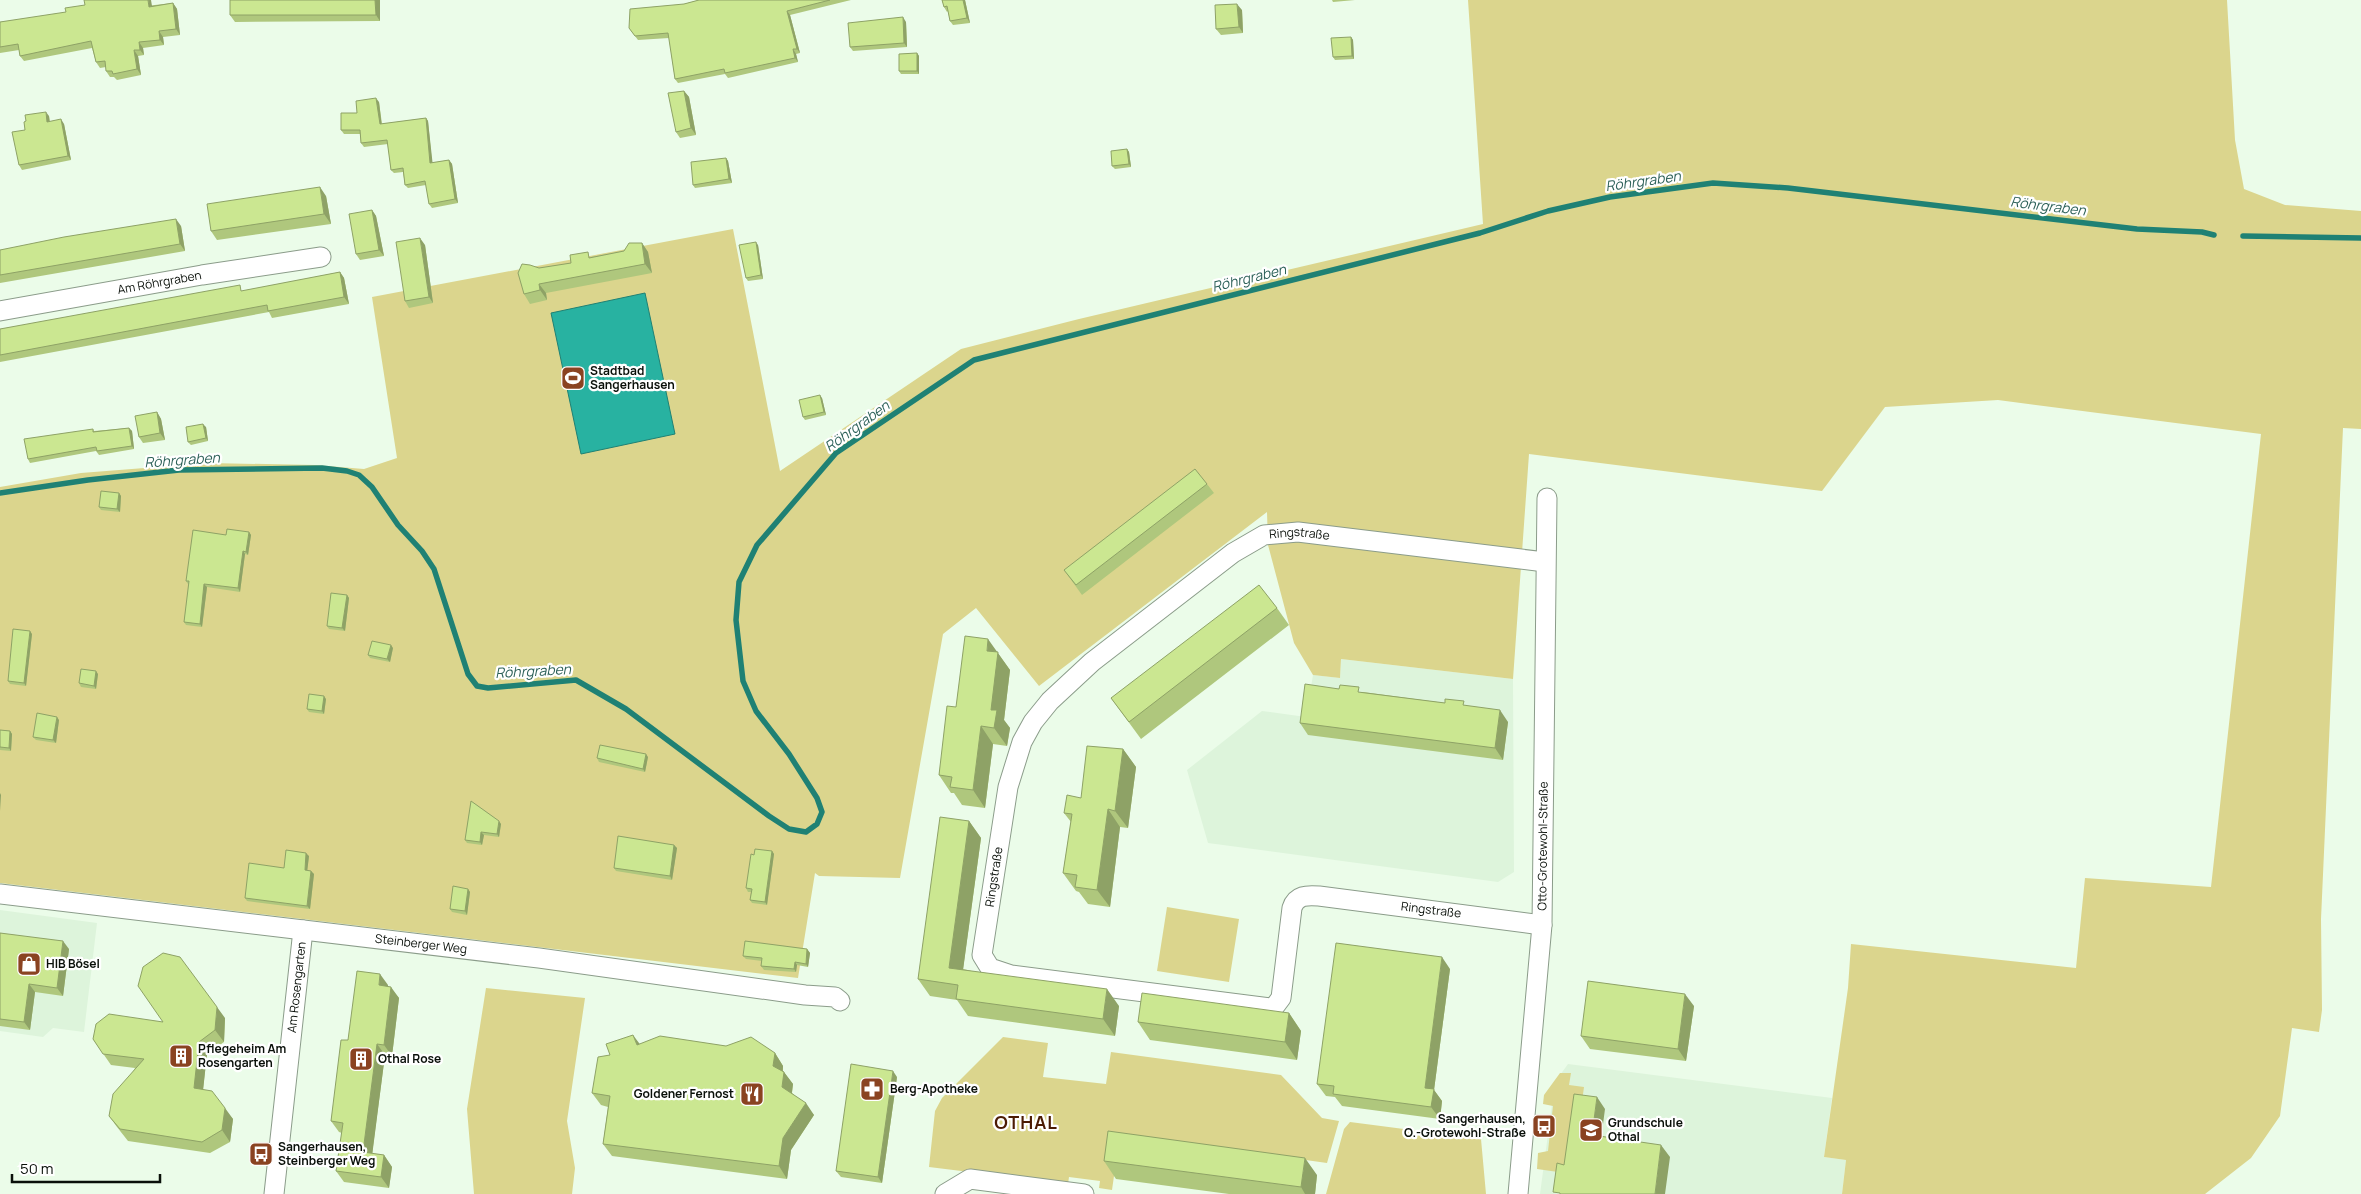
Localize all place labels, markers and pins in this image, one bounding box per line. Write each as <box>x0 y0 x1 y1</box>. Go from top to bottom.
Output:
place label: Stadtbad Sangerhausen <box>590 362 675 393</box>
sports icon: Stadtbad Sangerhausen <box>560 365 586 391</box>
shop icon: HIB Bösel <box>16 951 42 977</box>
place label: HIB Bösel <box>46 955 100 972</box>
place label: Pflegeheim Am Rosengarten <box>198 1040 287 1071</box>
building icon: Pflegeheim Am Rosengarten <box>168 1043 194 1069</box>
building icon: Othal Rose <box>348 1046 374 1072</box>
place label: Othal Rose <box>378 1050 441 1067</box>
pharmacy icon: Berg-Apotheke <box>859 1076 885 1102</box>
place label: Berg-Apotheke <box>890 1080 978 1097</box>
restaurant icon: Goldener Fernost <box>739 1081 765 1107</box>
place label: Goldener Fernost <box>634 1085 734 1102</box>
place label: Sangerhausen, O.-Grotewohl-Straße <box>1404 1110 1526 1141</box>
bus stop icon: Sangerhausen, O.-Grotewohl-Straße <box>1531 1113 1557 1139</box>
place label: Grundschule Othal <box>1608 1114 1683 1145</box>
school or university icon: Grundschule Othal <box>1578 1117 1604 1143</box>
place label: Sangerhausen, Steinberger Weg <box>278 1138 375 1169</box>
bus stop icon: Sangerhausen, Steinberger Weg <box>248 1141 274 1167</box>

